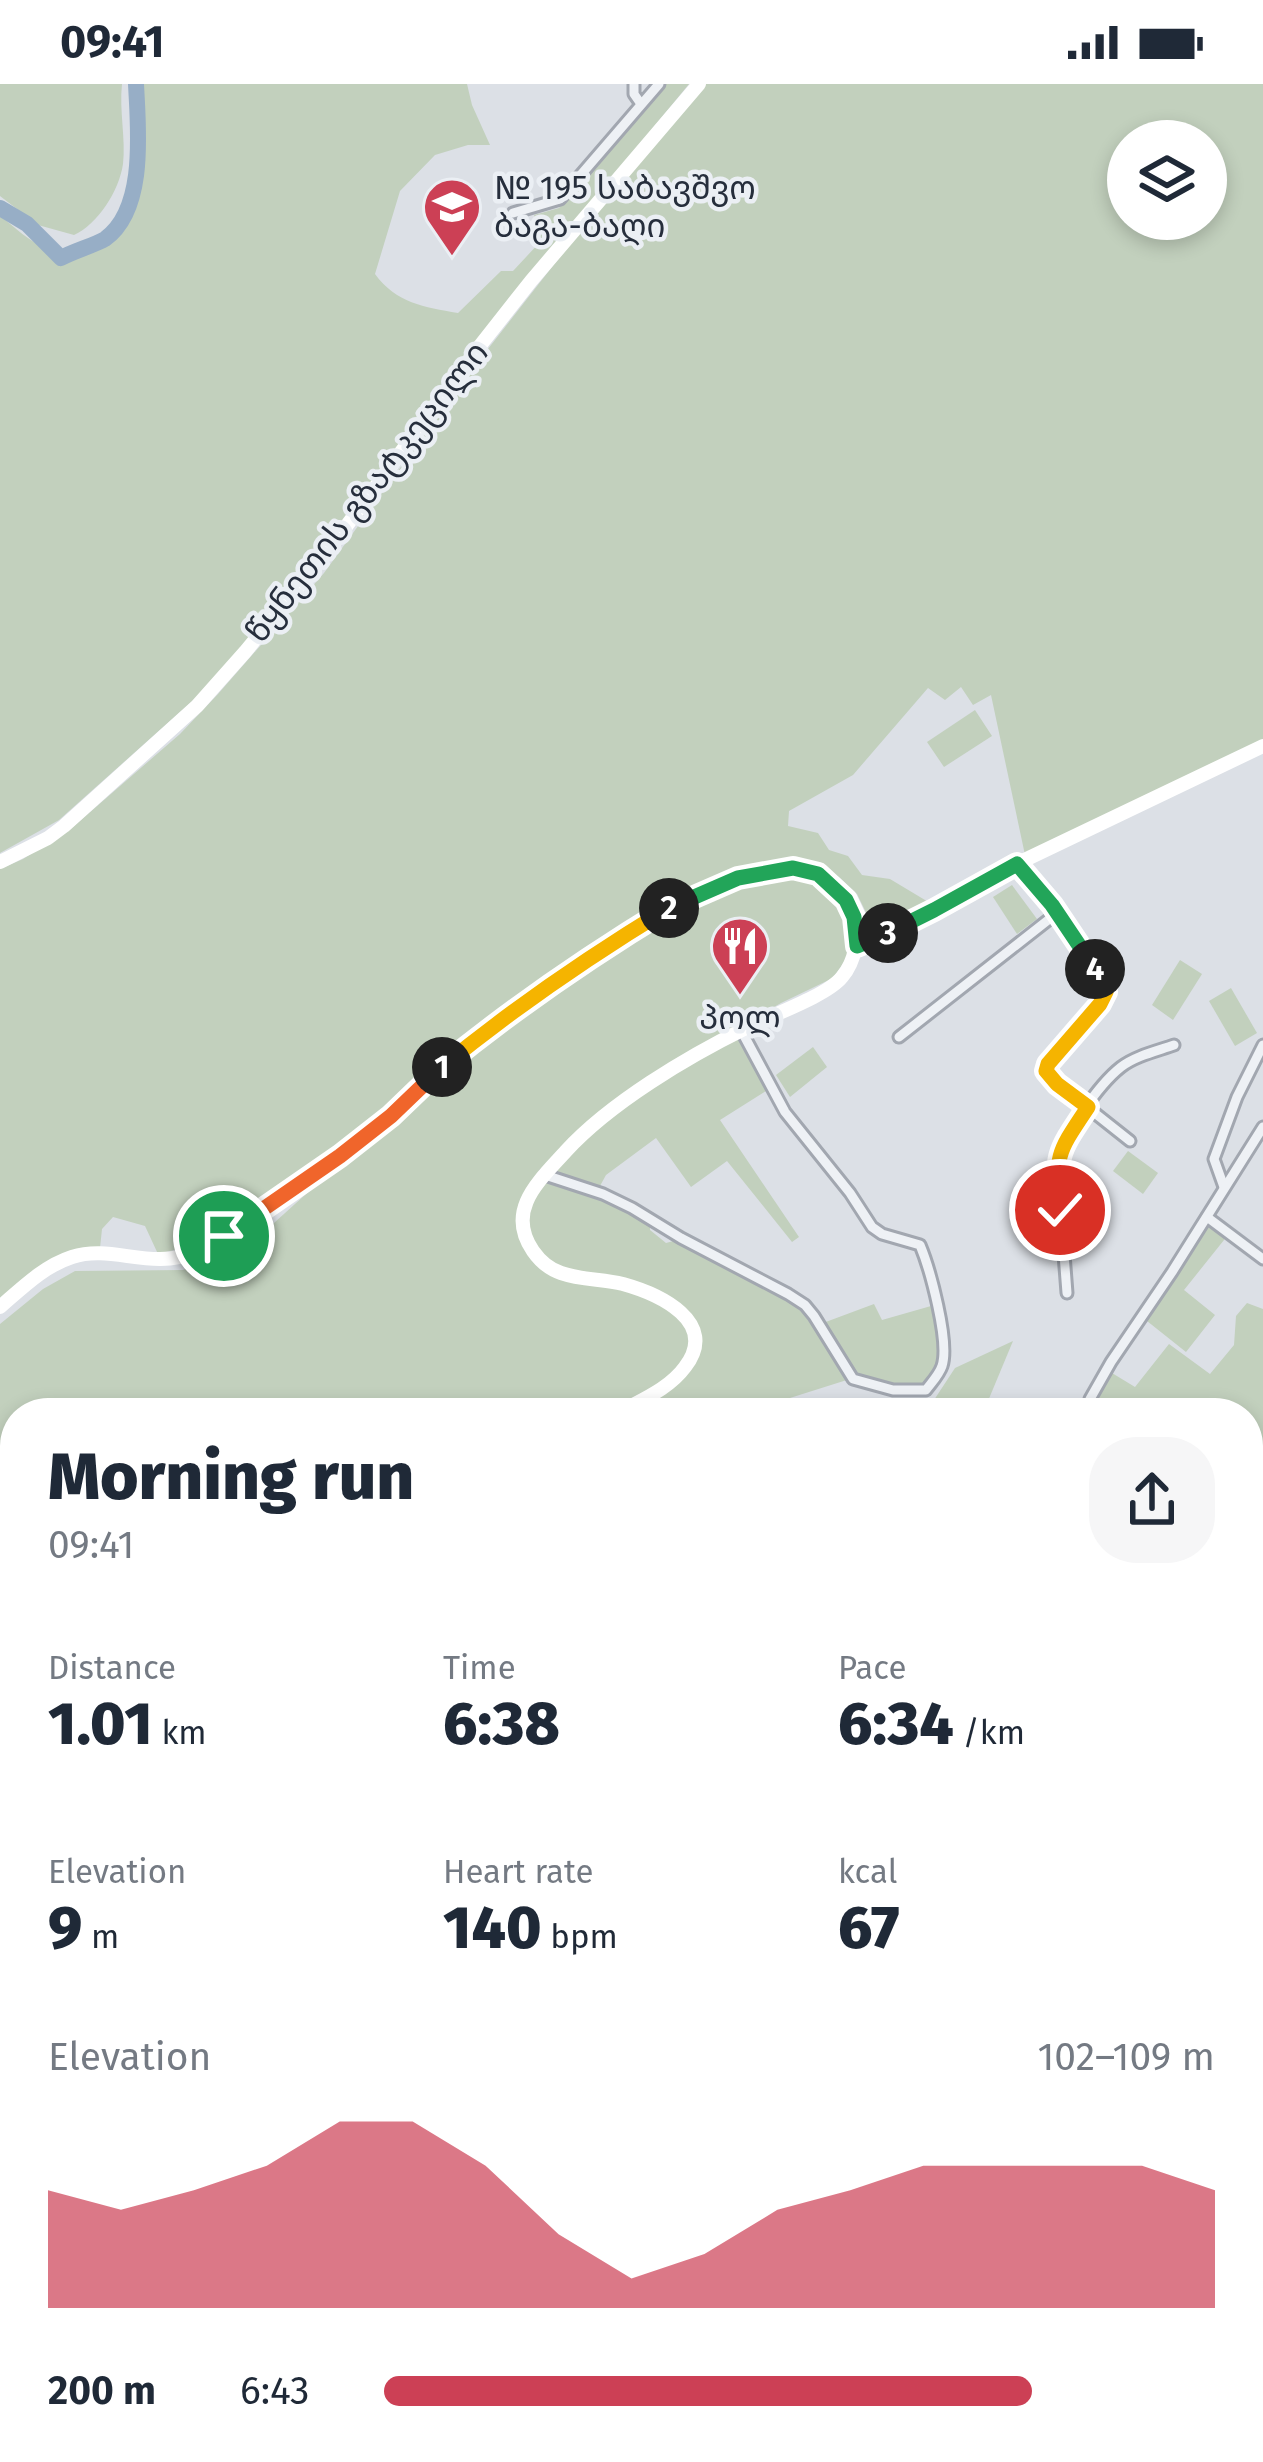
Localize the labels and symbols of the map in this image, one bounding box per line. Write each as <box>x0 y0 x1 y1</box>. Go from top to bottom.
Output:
place label: № 195 საბავშვო ბაგა-ბაღი <box>494 168 756 246</box>
school or university icon: № 195 საბავშვო ბაგა-ბაღი <box>421 176 483 258</box>
street label: წყნეთის გზატკეცილი <box>237 333 497 651</box>
pin: 2 <box>639 878 699 938</box>
pin: 3 <box>858 903 918 963</box>
restaurant icon: პოლ <box>709 915 771 997</box>
pin: 4 <box>1065 939 1125 999</box>
place label: პოლ <box>699 998 781 1038</box>
pin: 1 <box>412 1037 472 1097</box>
pin <box>1009 1159 1111 1261</box>
pin <box>173 1185 275 1287</box>

